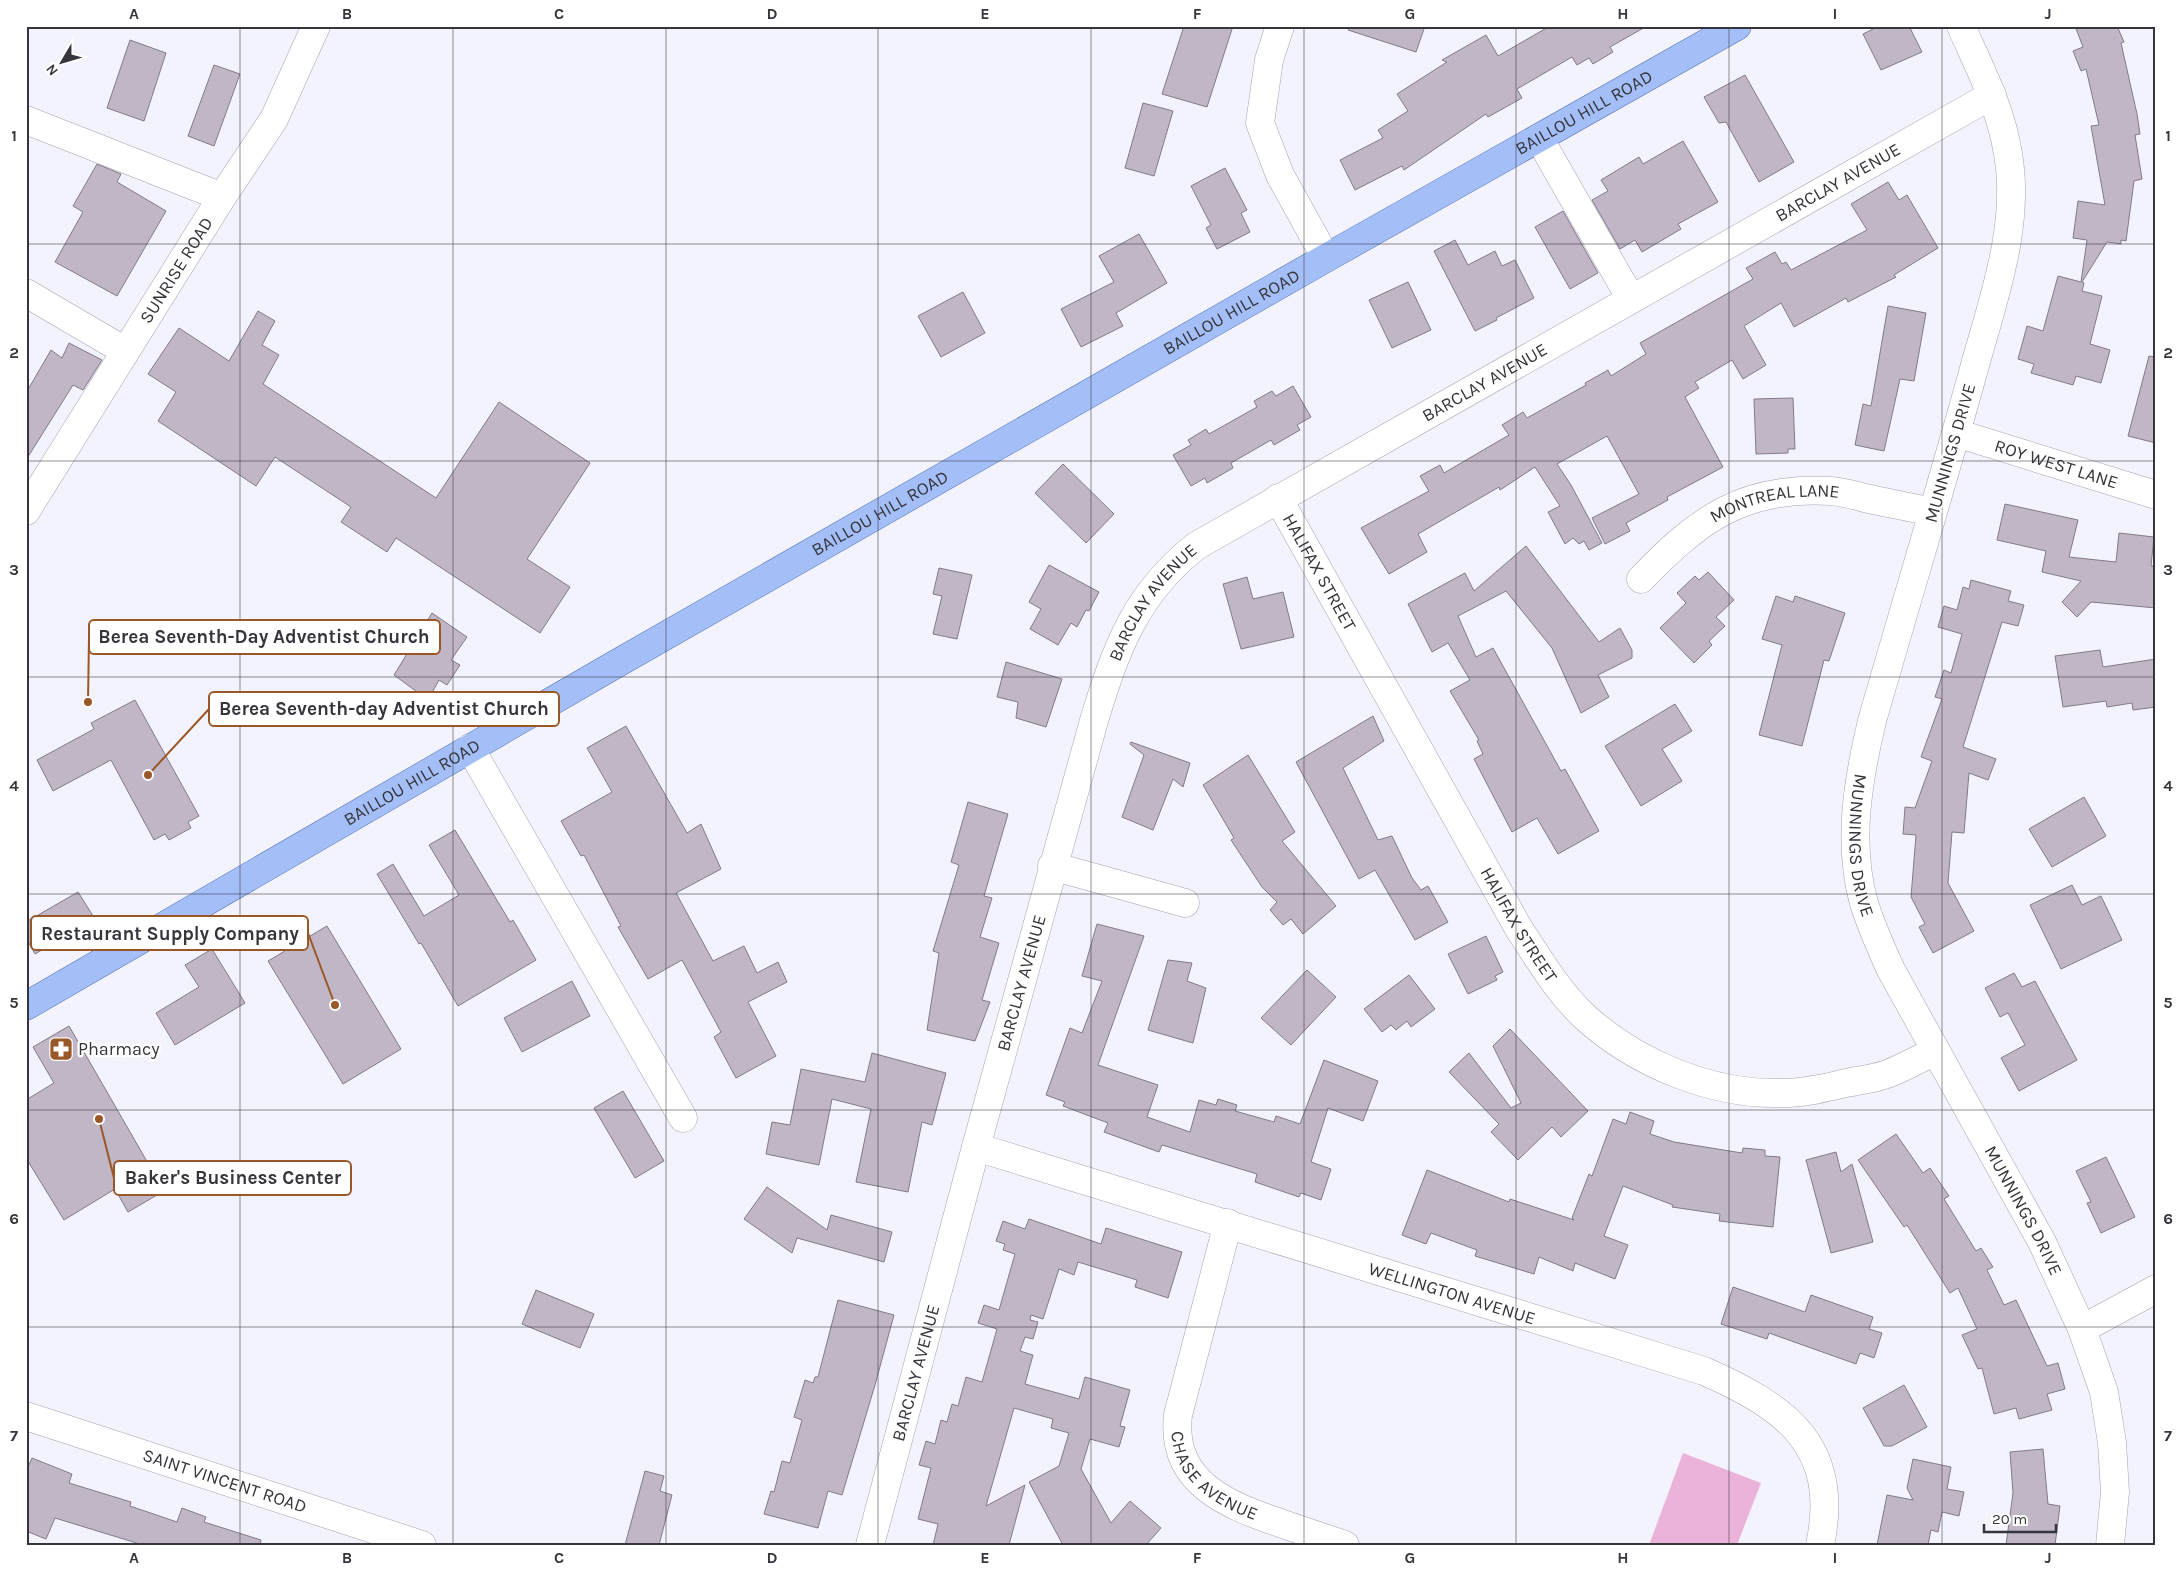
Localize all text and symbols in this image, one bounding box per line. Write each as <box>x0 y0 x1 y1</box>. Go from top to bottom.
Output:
text: A <box>129 4 139 23</box>
text: B <box>342 4 352 23</box>
text: C <box>554 4 564 23</box>
text: D <box>767 4 778 23</box>
text: E <box>980 4 990 23</box>
text: F <box>1193 4 1202 23</box>
text: G <box>1405 4 1415 23</box>
text: H <box>1617 4 1629 23</box>
text: I <box>1833 4 1837 23</box>
text: J <box>2044 4 2052 23</box>
north arrow <box>38 38 88 88</box>
text: N <box>42 61 62 79</box>
street label: BAILLOU HILL ROAD <box>1511 65 1656 160</box>
text: 1 <box>11 126 17 145</box>
text: 1 <box>2165 126 2171 145</box>
street label: BARCLAY AVENUE <box>1771 138 1904 226</box>
street label: SUNRISE ROAD <box>135 213 218 327</box>
street label: BAILLOU HILL ROAD <box>1159 264 1304 360</box>
street label: BARCLAY AVENUE <box>1418 338 1551 427</box>
text: 2 <box>9 343 19 362</box>
text: 2 <box>2163 343 2173 362</box>
street label: MUNNINGS DRIVE <box>1920 381 1980 525</box>
street label: ROY WEST LANE <box>1992 435 2121 494</box>
street label: BAILLOU HILL ROAD <box>808 465 952 561</box>
street label: MONTREAL LANE <box>1706 479 1841 528</box>
street label: HALIFAX STREET <box>1278 510 1361 635</box>
street label: BARCLAY AVENUE <box>1104 539 1201 664</box>
text: 3 <box>9 560 19 579</box>
text: 3 <box>2163 560 2173 579</box>
callout: Berea Seventh-Day Adventist Church <box>89 620 440 654</box>
text: Berea Seventh-Day Adventist Church <box>98 626 430 648</box>
callout: Berea Seventh-day Adventist Church <box>209 692 559 726</box>
text: Berea Seventh-day Adventist Church <box>219 698 549 720</box>
street label: BAILLOU HILL ROAD <box>340 734 484 831</box>
street label: MUNNINGS DRIVE <box>1844 772 1879 920</box>
text: 4 <box>9 776 19 795</box>
text: 4 <box>2163 776 2173 795</box>
street label: HALIFAX STREET <box>1476 863 1562 987</box>
street label: BARCLAY AVENUE <box>992 912 1051 1054</box>
callout: Restaurant Supply Company <box>31 916 308 950</box>
text: Restaurant Supply Company <box>41 923 299 945</box>
text: 5 <box>9 993 19 1012</box>
text: 5 <box>2163 993 2173 1012</box>
pharmacy icon: Pharmacy <box>48 1036 74 1062</box>
place label: Pharmacy <box>78 1038 160 1060</box>
street label: MUNNINGS DRIVE <box>1980 1142 2067 1279</box>
callout: Baker's Business Center <box>114 1161 351 1195</box>
text: Baker's Business Center <box>125 1167 342 1189</box>
text: 6 <box>9 1209 19 1228</box>
text: 6 <box>2163 1209 2173 1228</box>
street label: WELLINGTON AVENUE <box>1366 1257 1538 1329</box>
street label: BARCLAY AVENUE <box>887 1302 945 1444</box>
text: 7 <box>10 1426 18 1445</box>
text: 7 <box>2164 1426 2172 1445</box>
street label: CHASE AVENUE <box>1166 1430 1261 1525</box>
street label: SAINT VINCENT ROAD <box>140 1444 309 1518</box>
scale bar <box>1984 1501 2057 1533</box>
text: 20 m <box>1992 1510 2027 1528</box>
text: A <box>129 1548 139 1567</box>
text: B <box>342 1548 352 1567</box>
text: C <box>554 1548 564 1567</box>
text: D <box>767 1548 778 1567</box>
text: E <box>980 1548 990 1567</box>
text: F <box>1193 1548 1202 1567</box>
text: G <box>1405 1548 1415 1567</box>
text: H <box>1617 1548 1629 1567</box>
text: I <box>1833 1548 1837 1567</box>
text: J <box>2044 1548 2052 1567</box>

